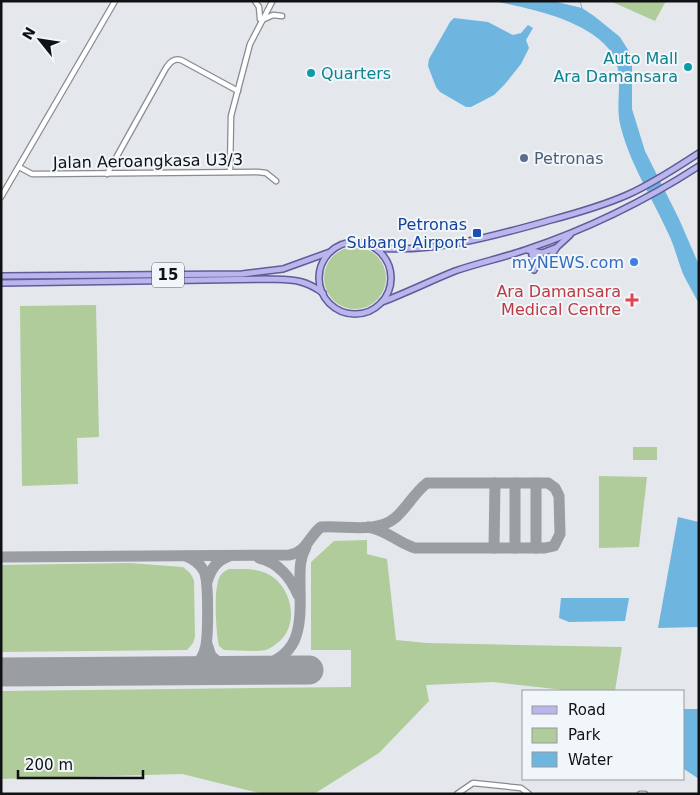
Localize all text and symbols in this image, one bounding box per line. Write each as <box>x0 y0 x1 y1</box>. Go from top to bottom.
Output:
north arrow <box>15 15 65 65</box>
text: N <box>19 24 39 43</box>
place label: Auto Mall Ara Damansara <box>553 49 678 86</box>
marker: Auto Mall Ara Damansara <box>682 61 694 73</box>
place label: Quarters <box>321 64 391 83</box>
marker: Quarters <box>305 67 317 79</box>
place label: Petronas <box>534 149 604 168</box>
street label: Jalan Aeroangkasa U3/3 <box>52 150 243 172</box>
marker: Petronas <box>518 152 530 164</box>
place label: Petronas Subang Airport <box>347 215 467 252</box>
marker: Petronas Subang Airport <box>471 227 483 239</box>
place label: myNEWS.com <box>512 253 624 272</box>
marker: myNEWS.com <box>628 256 640 268</box>
road number: 15 <box>152 262 184 288</box>
place label: Ara Damansara Medical Centre <box>496 282 621 319</box>
marker: Ara Damansara Medical Centre <box>625 293 639 307</box>
legend <box>522 690 685 780</box>
text: Road <box>568 701 606 719</box>
text: Park <box>568 726 601 744</box>
scale bar <box>18 748 142 780</box>
text: Water <box>568 751 613 769</box>
text: 200 m <box>25 756 73 774</box>

